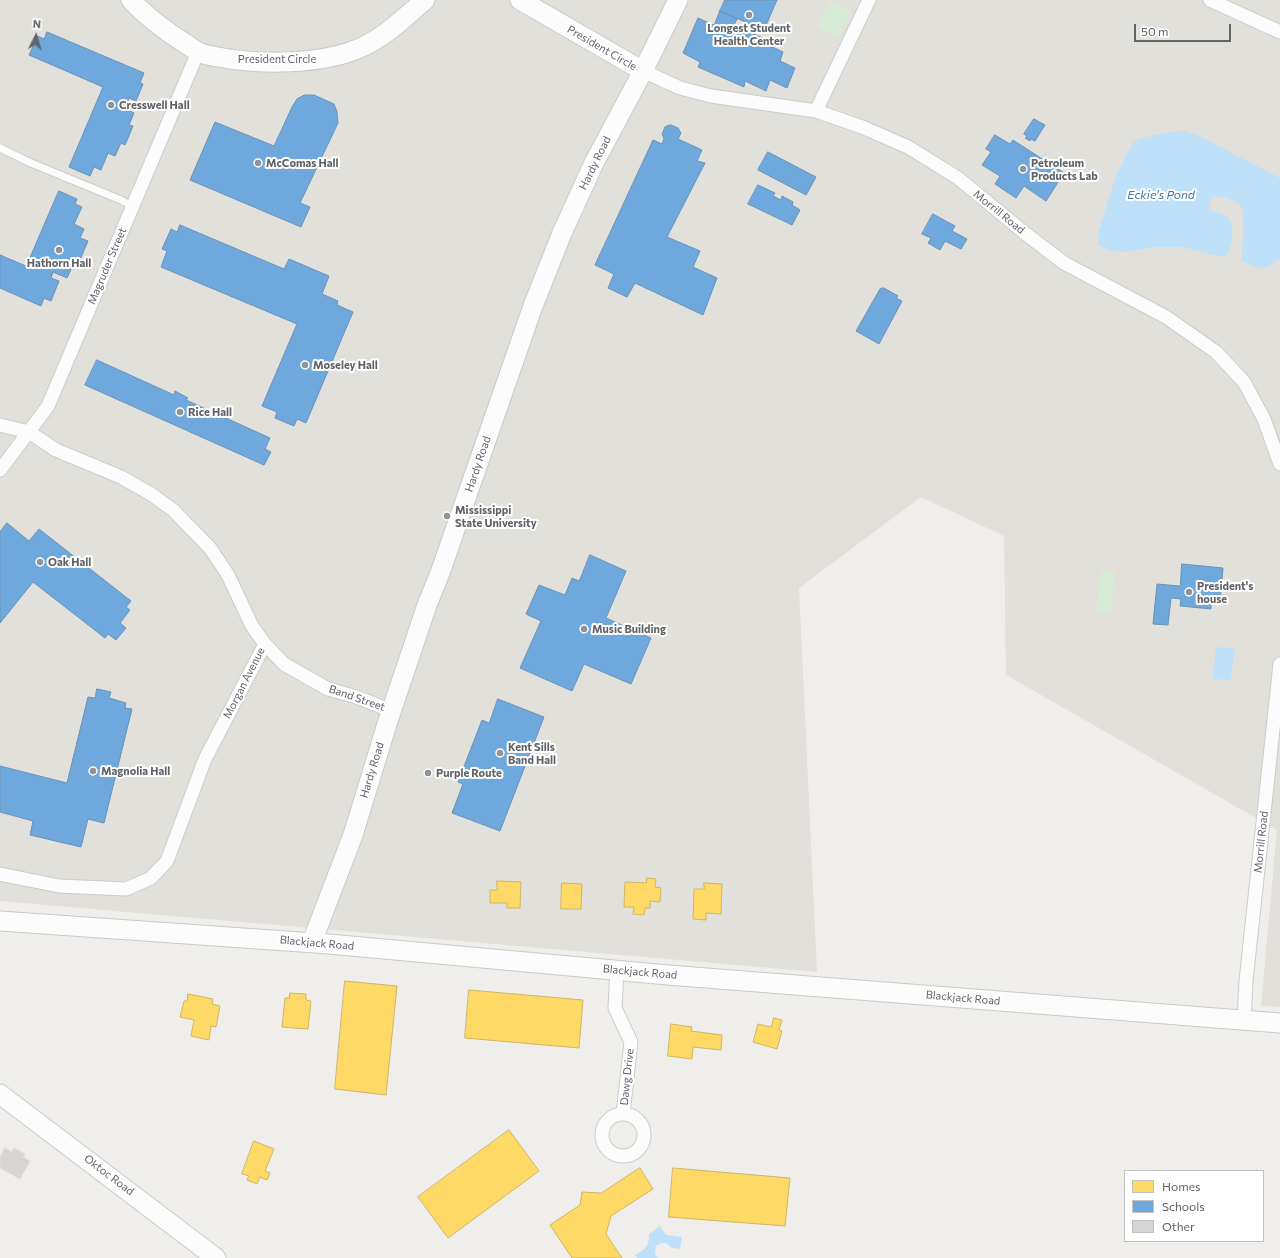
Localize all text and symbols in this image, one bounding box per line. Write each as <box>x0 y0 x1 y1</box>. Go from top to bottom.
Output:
marker: Longest Student Health Center <box>744 10 754 20</box>
north arrow <box>16 16 56 56</box>
scale bar <box>1136 16 1233 42</box>
text: N <box>32 17 42 30</box>
place label: Longest Student Health Center <box>707 21 791 47</box>
street label: President Circle <box>565 23 639 73</box>
text: 50 m <box>1141 24 1169 38</box>
street label: President Circle <box>238 52 316 66</box>
place label: Cresswell Hall <box>119 98 190 112</box>
marker: Cresswell Hall <box>106 100 116 110</box>
street label: Hardy Road <box>576 134 614 192</box>
place label: McComas Hall <box>266 156 339 170</box>
place label: Petroleum Products Lab <box>1031 156 1098 182</box>
marker: McComas Hall <box>253 158 263 168</box>
marker: Petroleum Products Lab <box>1018 164 1028 174</box>
street label: Morrill Road <box>971 187 1027 237</box>
water label: Eckie's Pond <box>1127 188 1195 202</box>
street label: Magruder Street <box>85 225 129 307</box>
marker: Hathorn Hall <box>54 245 64 255</box>
place label: Hathorn Hall <box>27 256 91 270</box>
place label: Moseley Hall <box>313 358 378 372</box>
marker: Moseley Hall <box>300 360 310 370</box>
place label: Rice Hall <box>188 405 232 419</box>
marker: Rice Hall <box>175 407 185 417</box>
street label: Hardy Road <box>462 434 494 494</box>
place label: Mississippi State University <box>455 503 537 529</box>
marker: Mississippi State University <box>442 511 452 521</box>
place label: Oak Hall <box>48 555 91 569</box>
marker: Oak Hall <box>35 557 45 567</box>
place label: President's house <box>1197 579 1253 605</box>
marker: President's house <box>1184 587 1194 597</box>
place label: Music Building <box>592 622 666 636</box>
marker: Music Building <box>579 624 589 634</box>
street label: Morgan Avenue <box>220 645 268 721</box>
street label: Band Street <box>327 682 387 714</box>
street label: Hardy Road <box>357 740 387 800</box>
place label: Kent Sills Band Hall <box>508 740 556 766</box>
marker: Kent Sills Band Hall <box>495 748 505 758</box>
place label: Magnolia Hall <box>101 764 170 778</box>
marker: Magnolia Hall <box>88 766 98 776</box>
place label: Purple Route <box>436 766 502 780</box>
marker: Purple Route <box>423 768 433 778</box>
street label: Morrill Road <box>1251 810 1271 874</box>
street label: Blackjack Road <box>279 933 355 953</box>
street label: Blackjack Road <box>602 962 678 982</box>
street label: Blackjack Road <box>925 988 1001 1008</box>
street label: Dawg Drive <box>617 1048 637 1106</box>
street label: Oktoc Road <box>81 1152 137 1198</box>
legend <box>1124 1170 1264 1242</box>
text: Homes <box>1162 1179 1200 1193</box>
text: Schools <box>1162 1199 1205 1213</box>
text: Other <box>1162 1219 1195 1233</box>

